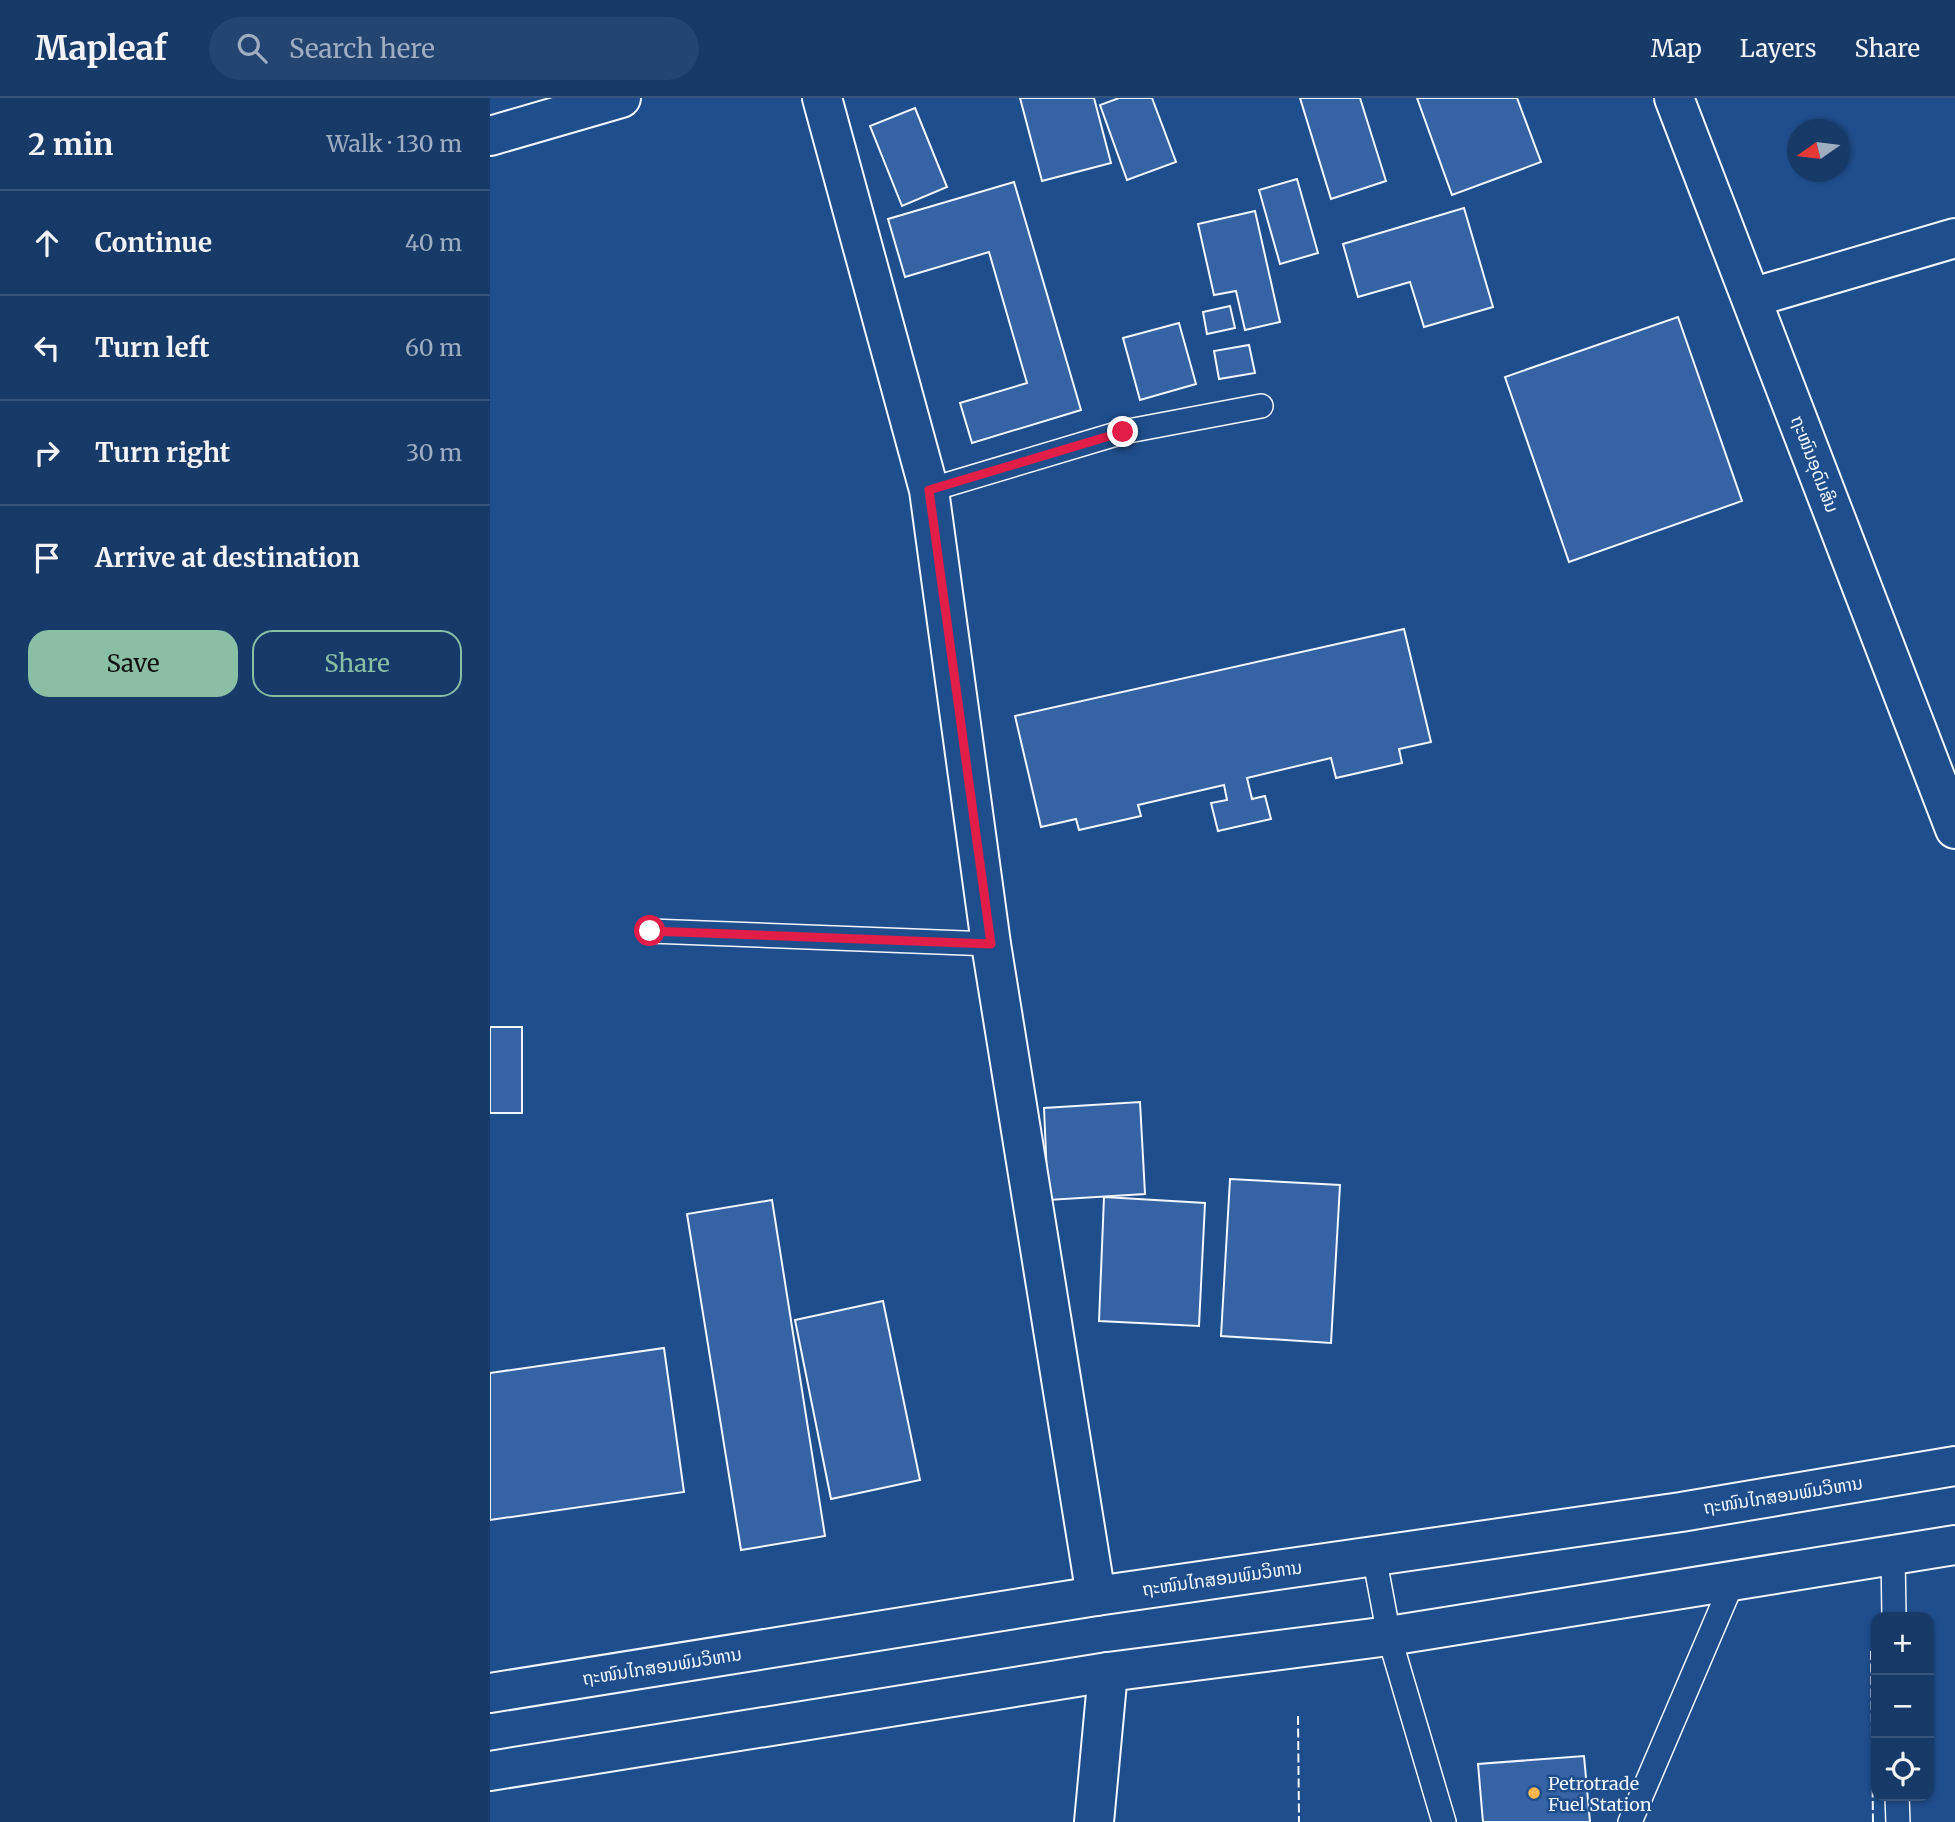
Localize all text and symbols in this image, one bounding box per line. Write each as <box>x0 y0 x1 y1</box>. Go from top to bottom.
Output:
search box <box>209 17 699 80</box>
text: Mapleaf <box>35 28 167 69</box>
icon: search <box>233 29 271 67</box>
text: Search here <box>289 32 435 65</box>
text: Map <box>1651 33 1702 64</box>
text: Layers <box>1740 33 1816 64</box>
text: Share <box>1854 33 1920 64</box>
north arrow <box>1787 119 1850 182</box>
text: 2 min <box>28 125 113 163</box>
text: Walk · 130 m <box>327 129 462 158</box>
icon: ahead <box>28 224 66 262</box>
text: Continue <box>95 226 212 259</box>
text: 40 m <box>405 228 462 257</box>
icon: left <box>28 329 66 367</box>
text: Turn left <box>95 331 209 364</box>
text: 60 m <box>405 333 462 362</box>
street label: ຖະໜົນອຸດົມສິນ <box>1786 412 1844 516</box>
route end <box>1107 416 1138 447</box>
icon: right <box>28 434 66 472</box>
text: Turn right <box>95 436 230 469</box>
text: 30 m <box>406 438 462 467</box>
icon: arrive <box>28 539 66 577</box>
text: Arrive at destination <box>95 541 360 574</box>
button: Save <box>28 630 238 697</box>
button: Share <box>252 630 462 697</box>
route start <box>634 915 665 946</box>
street label: ຖະໜົນໄກສອນພົມວິຫານ <box>1701 1471 1865 1519</box>
street label: ຖະໜົນໄກສອນພົມວິຫານ <box>1140 1555 1304 1601</box>
map controls <box>1871 1612 1934 1801</box>
button: + <box>1871 1612 1934 1675</box>
street label: ຖະໜົນໄກສອນພົມວິຫານ <box>580 1642 744 1690</box>
button: − <box>1871 1675 1934 1738</box>
button: locate <box>1871 1738 1934 1801</box>
place label: Petrotrade Fuel Station <box>1548 1772 1652 1816</box>
marker: Petrotrade Fuel Station <box>1526 1785 1542 1801</box>

